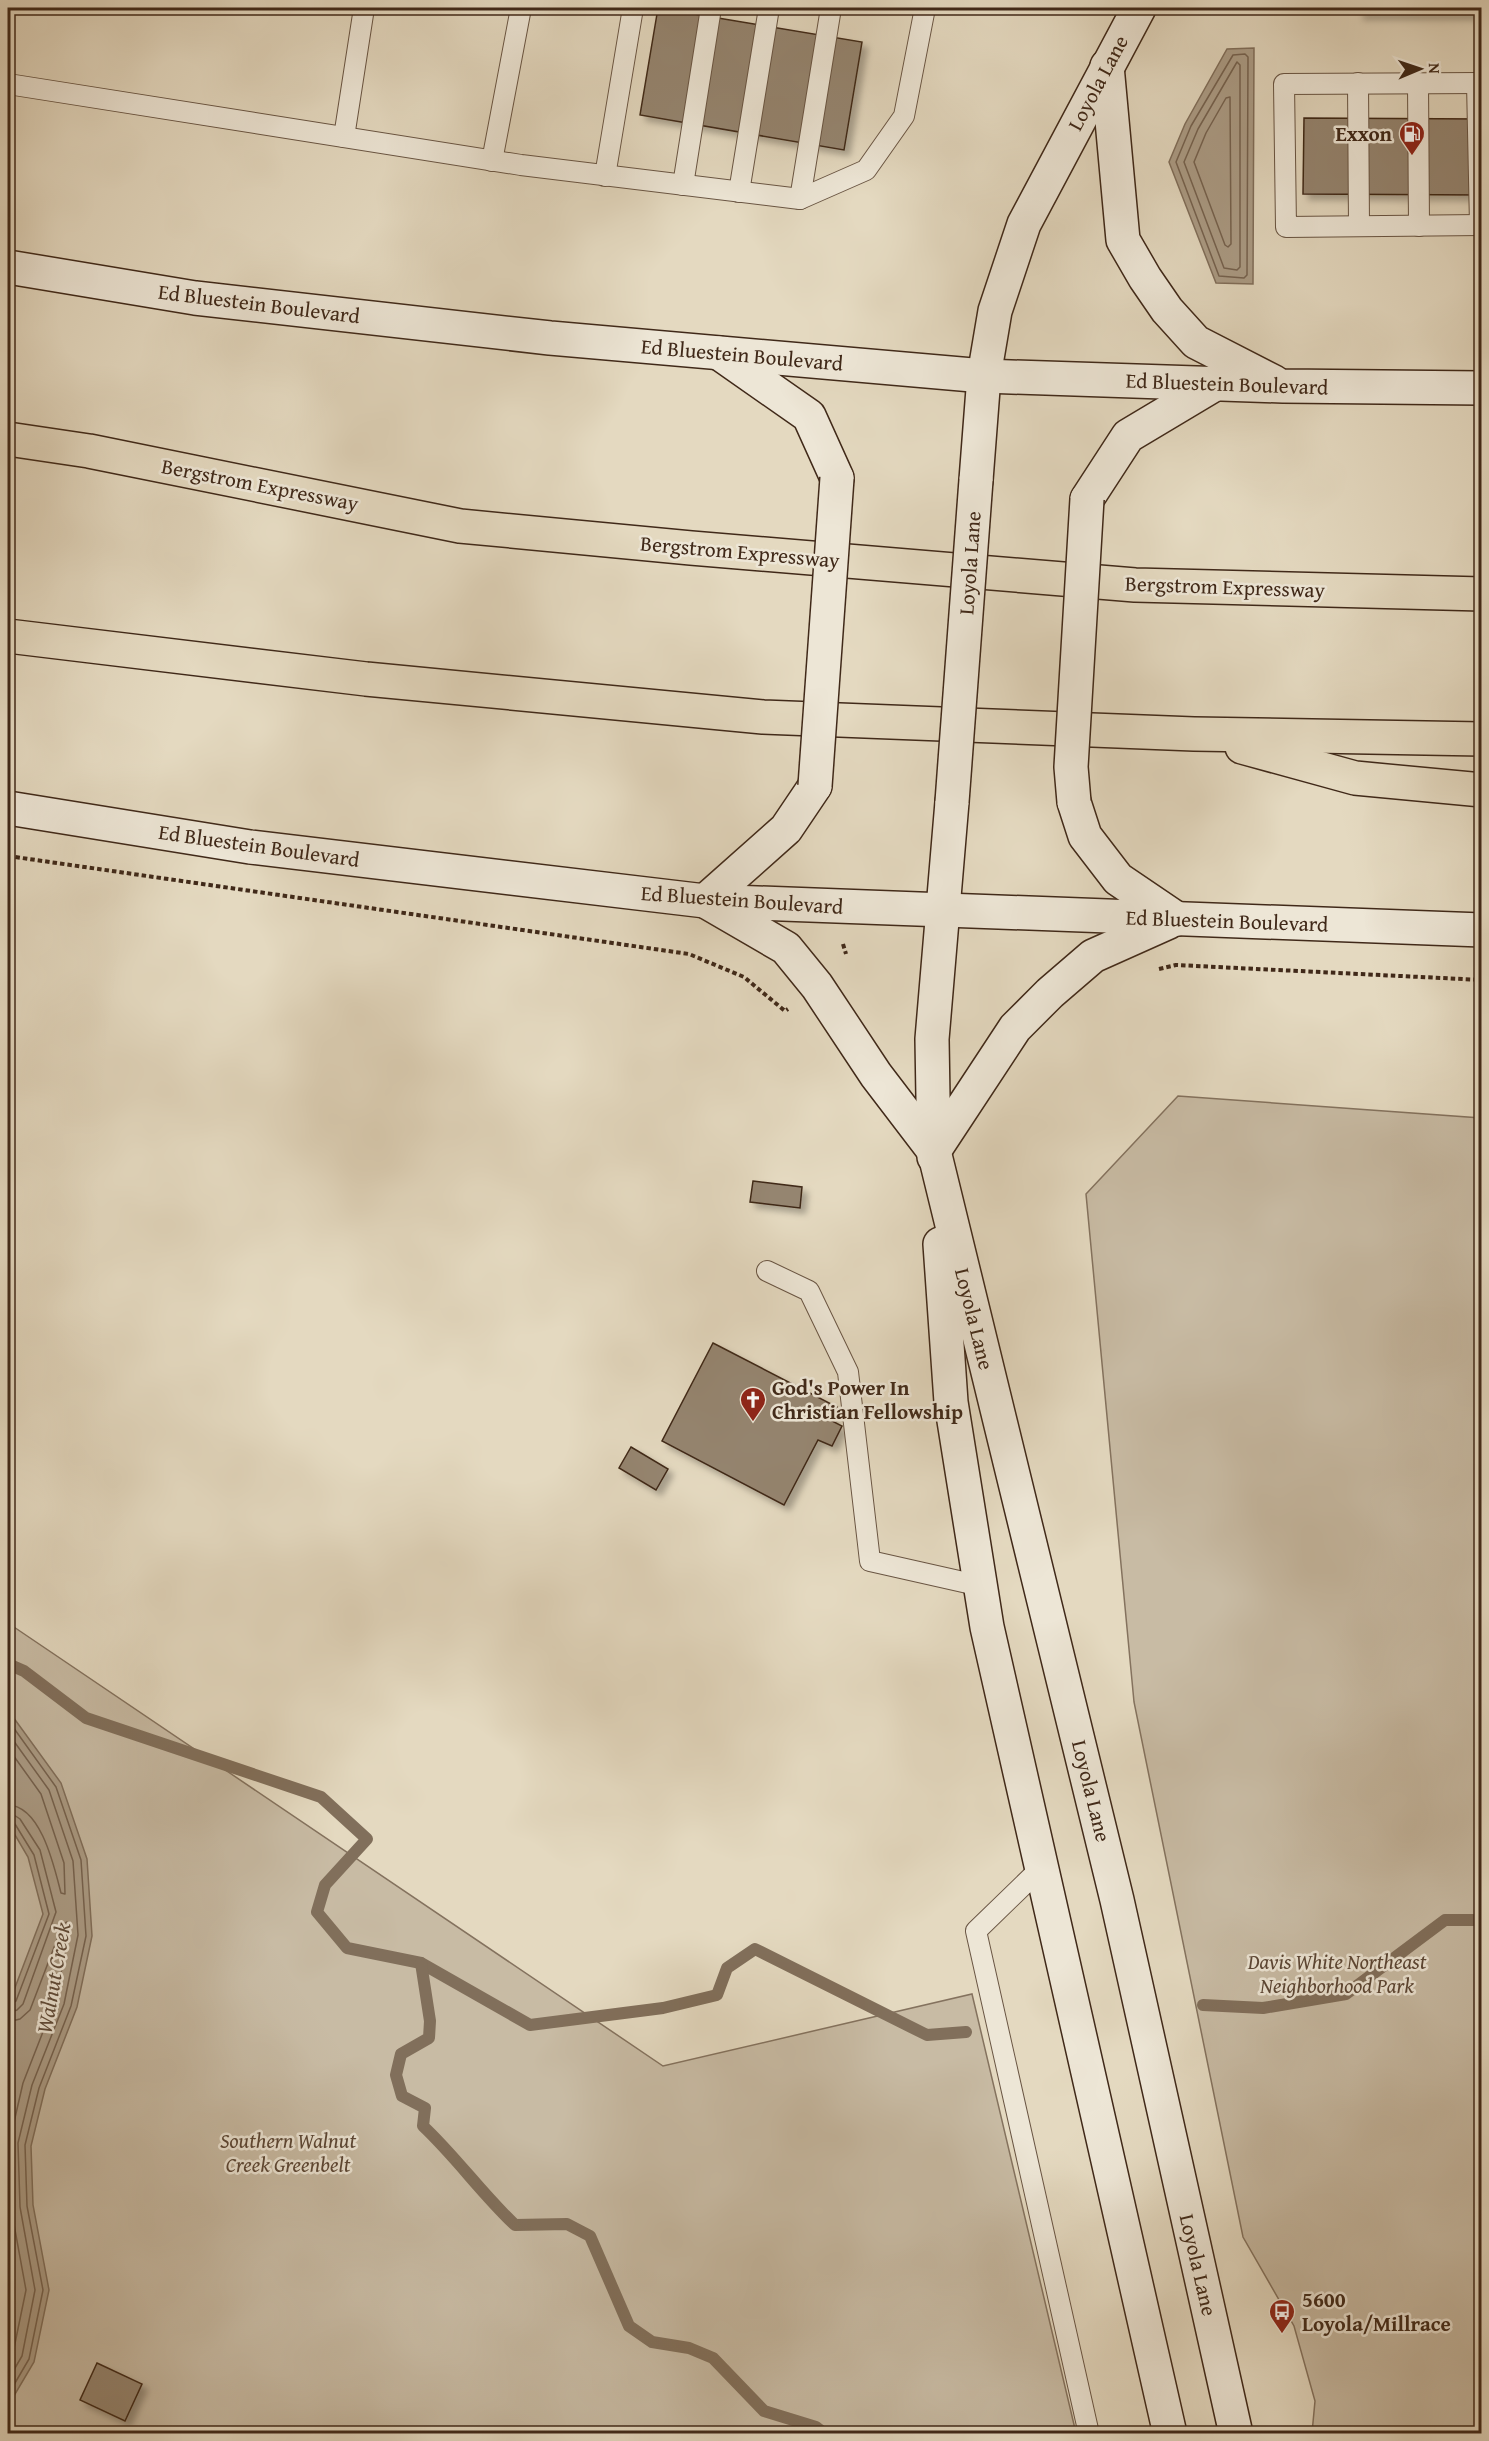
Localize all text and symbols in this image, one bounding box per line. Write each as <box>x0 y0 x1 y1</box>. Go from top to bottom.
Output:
street label: Loyola Lane <box>1059 29 1136 136</box>
north arrow <box>1390 39 1450 99</box>
text: N <box>1423 63 1447 75</box>
place label: Exxon <box>1335 118 1393 149</box>
fuel station icon: Exxon <box>1397 119 1427 157</box>
street label: Ed Bluestein Boulevard <box>157 276 362 331</box>
street label: Ed Bluestein Boulevard <box>640 330 845 379</box>
street label: Ed Bluestein Boulevard <box>1125 364 1330 403</box>
street label: Bergstrom Expressway <box>159 450 362 519</box>
street label: Loyola Lane <box>950 510 989 616</box>
street label: Bergstrom Expressway <box>639 527 842 576</box>
street label: Bergstrom Expressway <box>1125 568 1326 605</box>
street label: Ed Bluestein Boulevard <box>157 816 362 875</box>
street label: Ed Bluestein Boulevard <box>640 877 845 922</box>
street label: Ed Bluestein Boulevard <box>1125 901 1330 940</box>
street label: Loyola Lane <box>947 1265 1002 1373</box>
place label: God's Power In Christian Fellowship <box>772 1372 963 1427</box>
church icon: God's Power In Christian Fellowship <box>738 1385 768 1423</box>
street label: Loyola Lane <box>1064 1737 1119 1845</box>
water label: Walnut Creek <box>28 1919 79 2036</box>
park label: Davis White Northeast Neighborhood Park <box>1247 1946 1427 2001</box>
park label: Southern Walnut Creek Greenbelt <box>220 2125 356 2180</box>
street label: Loyola Lane <box>1172 2211 1225 2319</box>
place label: 5600 Loyola/Millrace <box>1302 2284 1451 2339</box>
bus stop icon: 5600 Loyola/Millrace <box>1267 2297 1297 2335</box>

